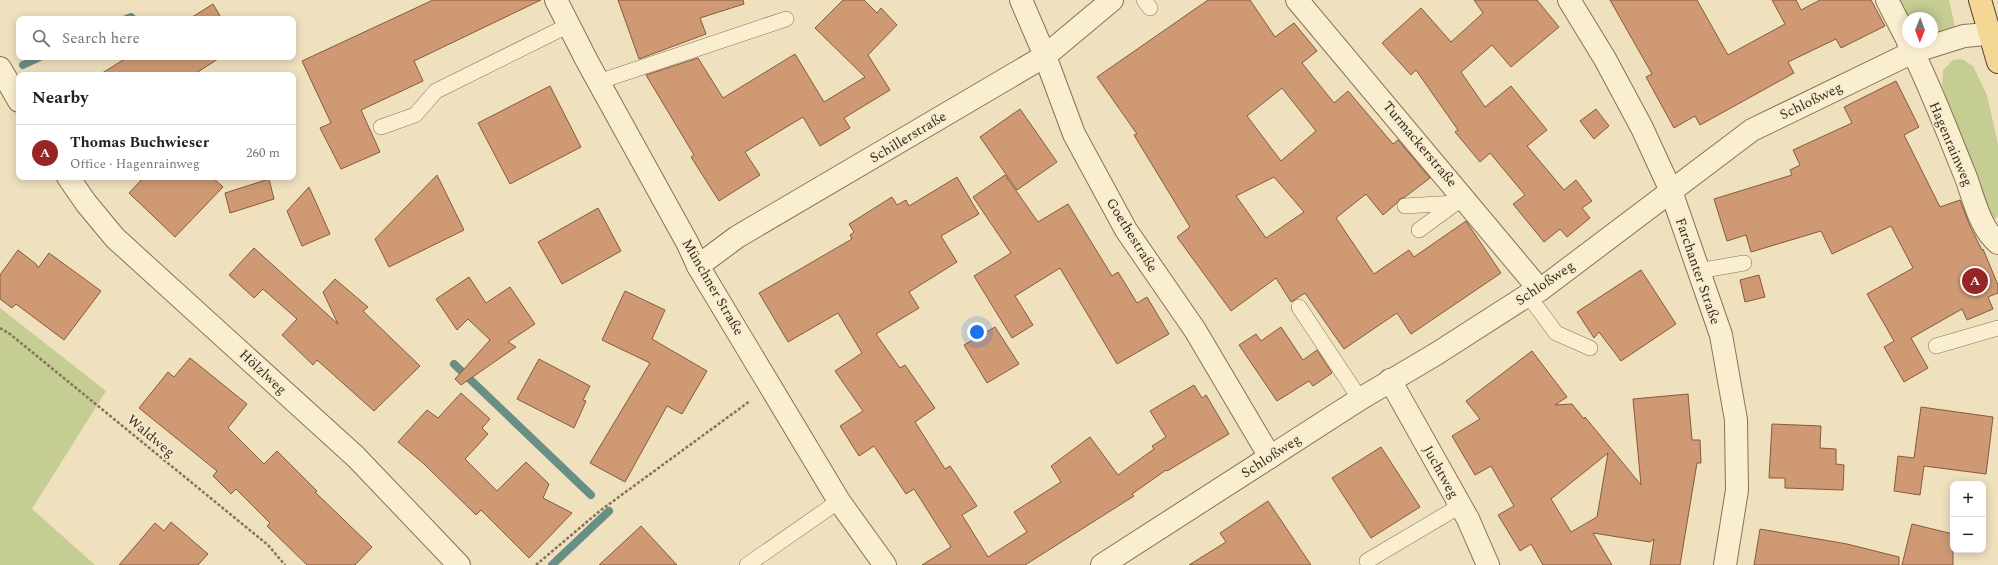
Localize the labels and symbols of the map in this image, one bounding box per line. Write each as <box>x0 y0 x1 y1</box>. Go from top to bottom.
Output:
north arrow <box>1902 12 1938 48</box>
street label: Schloßweg <box>1776 77 1846 125</box>
street label: Turmackerstraße <box>1378 96 1463 192</box>
street label: Hagenrainweg <box>1924 98 1978 190</box>
street label: Schillerstraße <box>866 106 951 168</box>
street label: Goethestraße <box>1101 194 1163 276</box>
street label: Farchanter Straße <box>1670 215 1726 327</box>
street label: Münchner Straße <box>677 235 749 340</box>
street label: Schloßweg <box>1511 255 1579 311</box>
pin: A <box>1962 266 1988 296</box>
your location <box>967 322 987 342</box>
street label: Hölzlweg <box>234 344 292 400</box>
street label: Waldweg <box>122 410 180 462</box>
street label: Schloßweg <box>1237 429 1305 483</box>
street label: Juchtweg <box>1418 442 1464 502</box>

